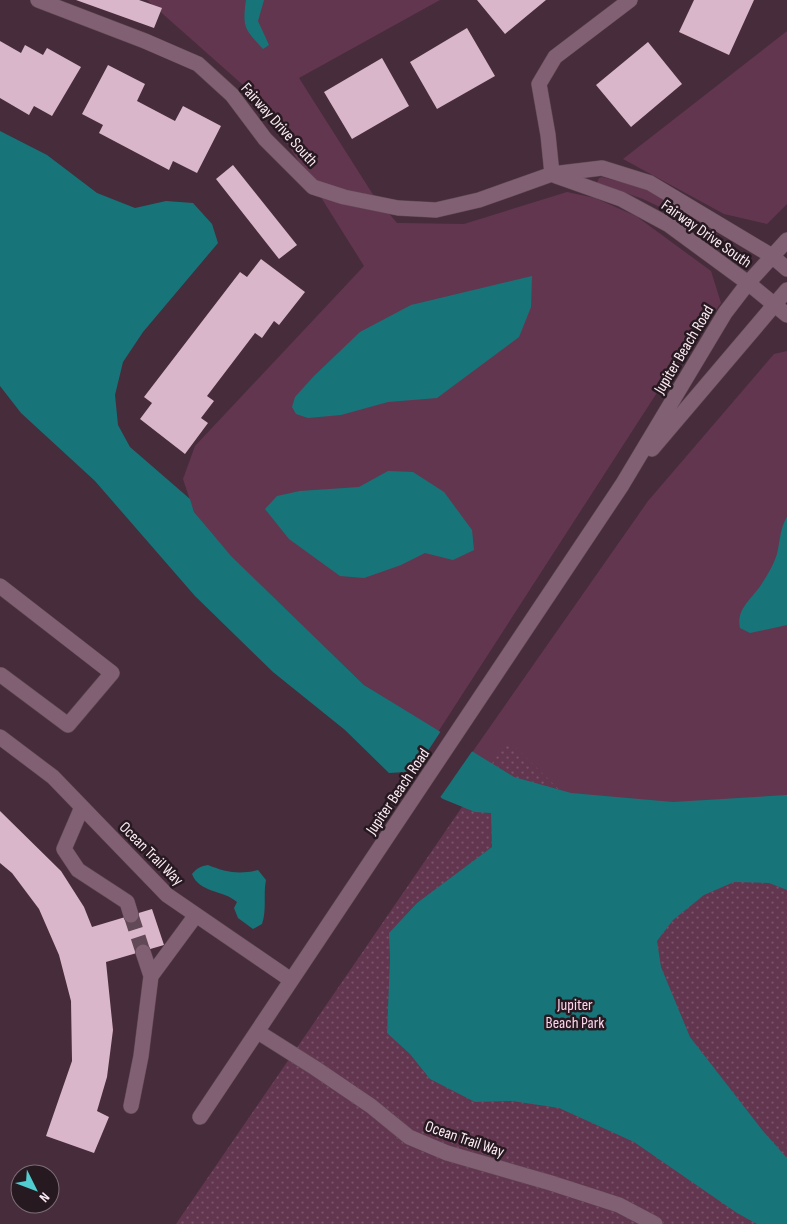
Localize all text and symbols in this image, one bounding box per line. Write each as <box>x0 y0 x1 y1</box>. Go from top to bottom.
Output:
street label: Fairway Drive South <box>236 79 321 171</box>
street label: Fairway Drive South <box>657 196 755 272</box>
street label: Jupiter Beach Road <box>650 302 718 398</box>
street label: Jupiter Beach Road <box>362 745 434 839</box>
street label: Ocean Trail Way <box>115 818 187 890</box>
park label: Jupiter Beach Park <box>546 996 604 1033</box>
street label: Ocean Trail Way <box>422 1117 507 1162</box>
north arrow <box>10 1164 60 1214</box>
text: N <box>35 1189 53 1206</box>

